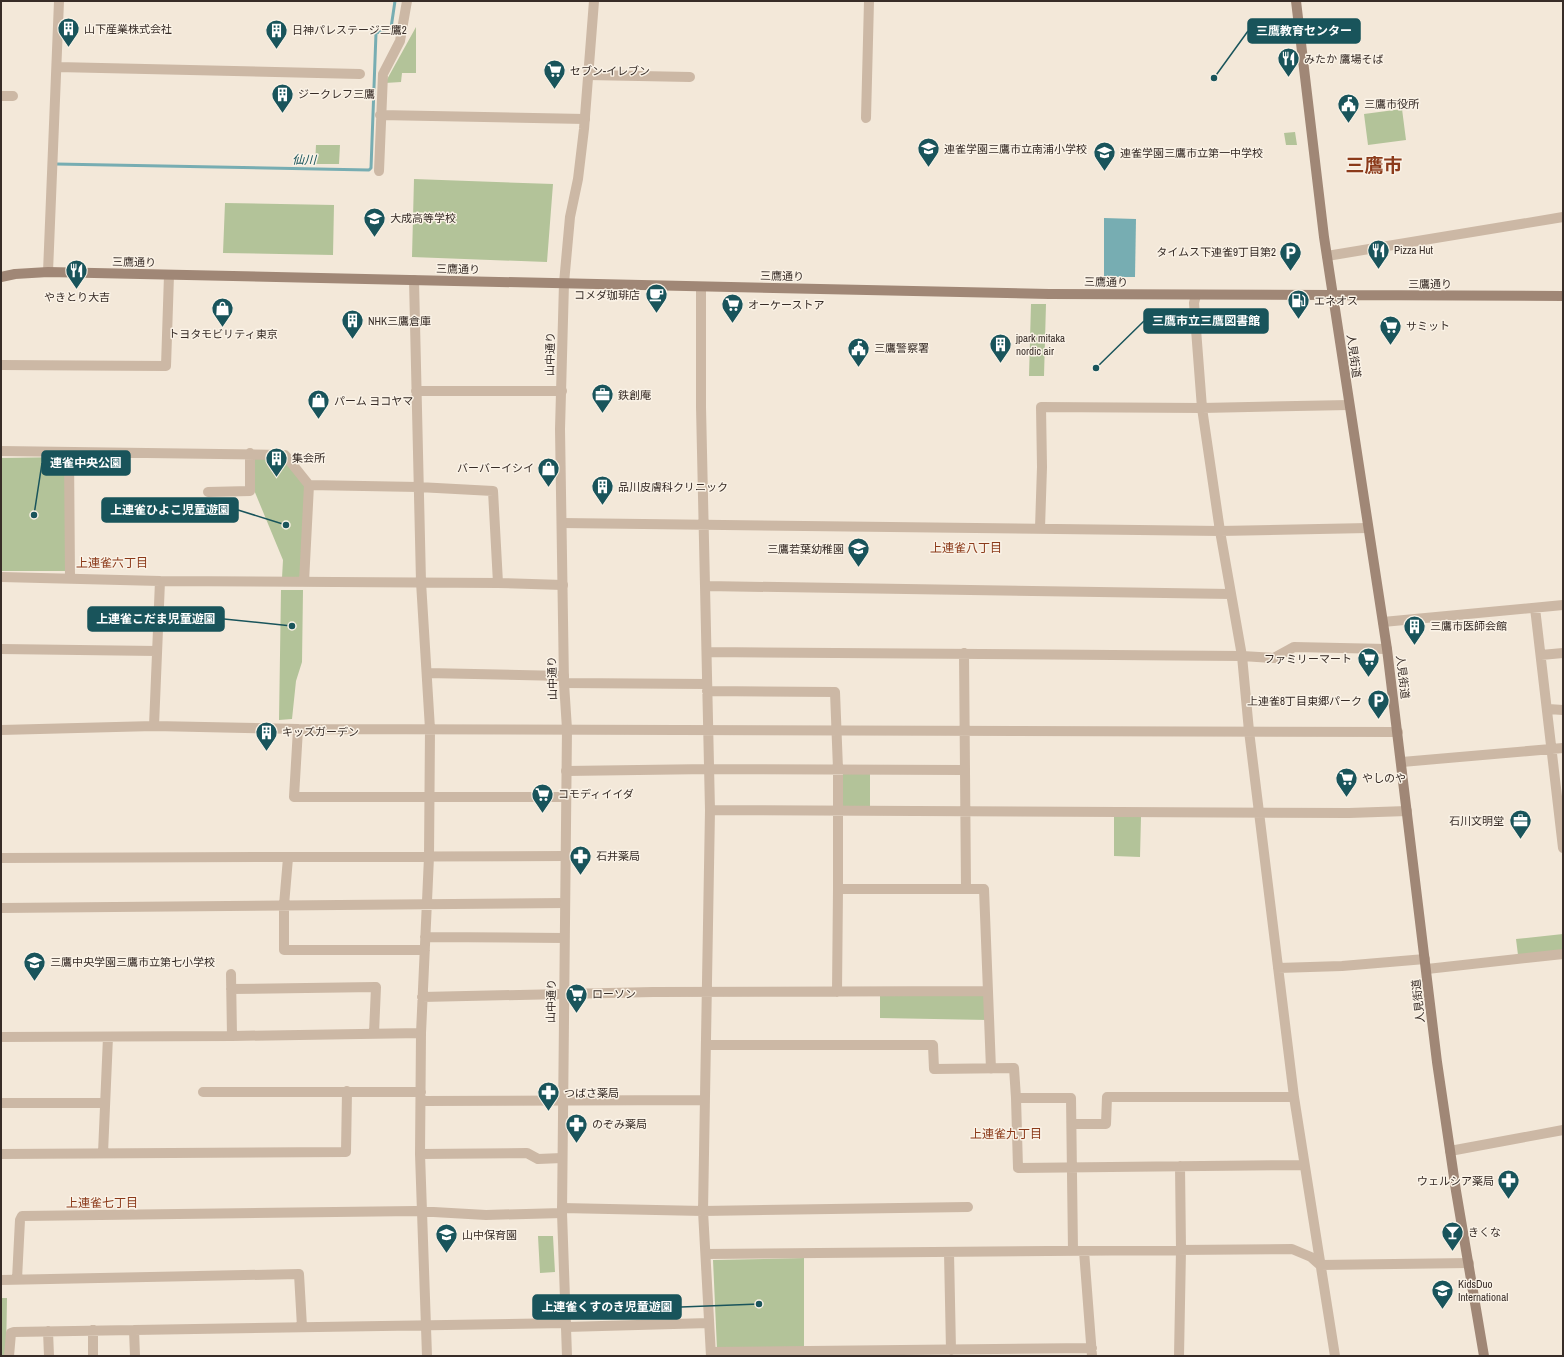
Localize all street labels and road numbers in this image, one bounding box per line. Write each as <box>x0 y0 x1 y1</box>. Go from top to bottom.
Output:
street label: 三鷹通り <box>112 255 156 269</box>
street label: 三鷹通り <box>436 262 480 276</box>
street label: 三鷹通り <box>760 269 804 283</box>
street label: 三鷹通り <box>1084 275 1128 289</box>
street label: 三鷹通り <box>1408 277 1452 291</box>
street label: 山中通り <box>543 332 557 376</box>
street label: 人見街道 <box>1344 333 1364 379</box>
street label: 人見街道 <box>1393 654 1413 700</box>
street label: 山中通り <box>545 656 559 700</box>
street label: 人見街道 <box>1409 978 1427 1024</box>
street label: 山中通り <box>544 979 558 1023</box>

